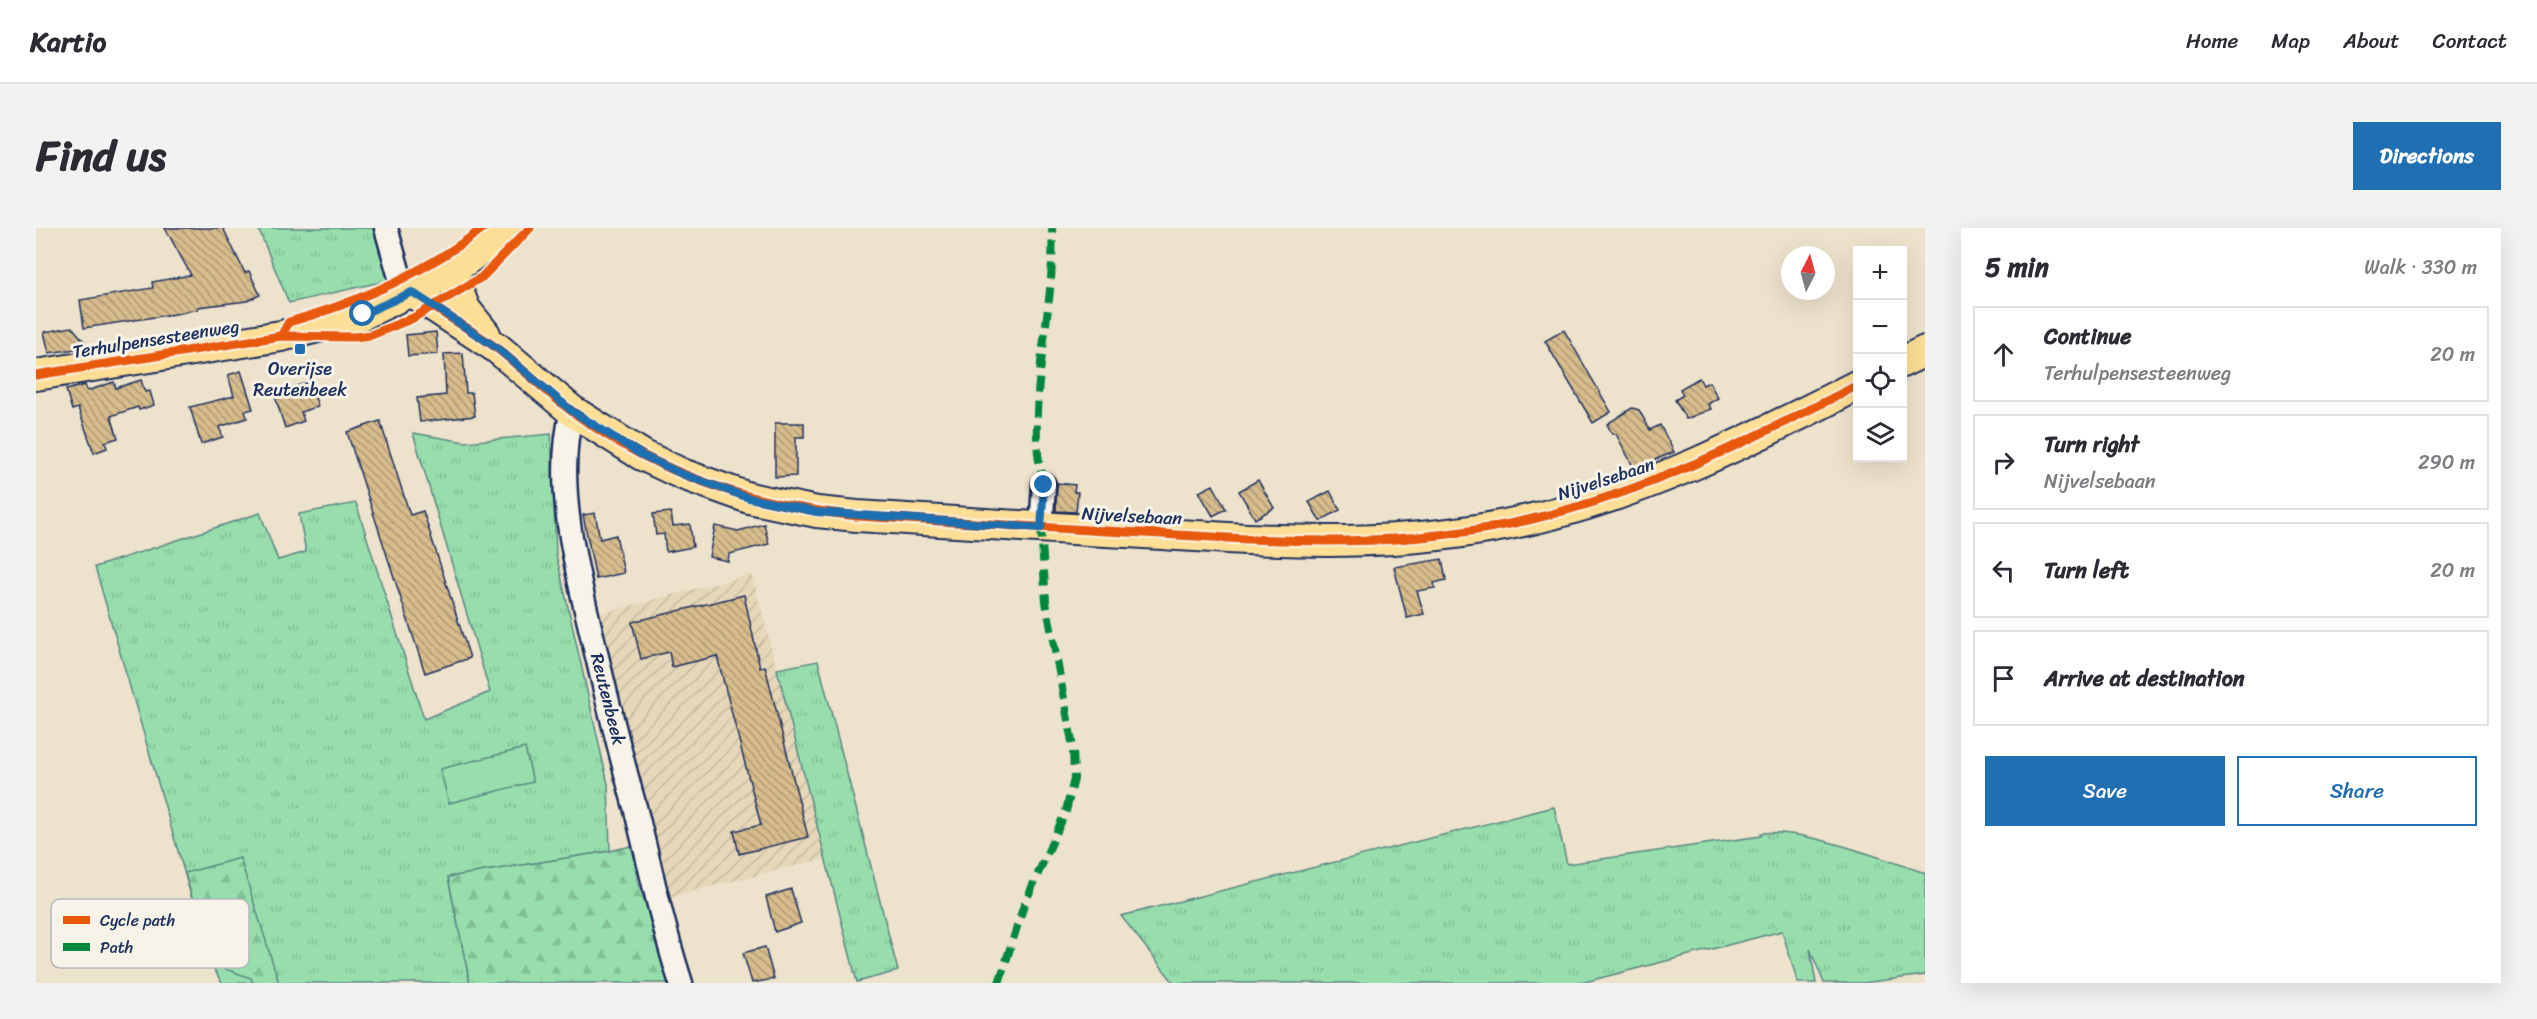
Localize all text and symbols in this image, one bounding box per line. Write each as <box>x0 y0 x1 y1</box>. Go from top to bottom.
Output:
text: Kartio <box>30 17 106 66</box>
text: Home <box>2186 22 2238 60</box>
text: Map <box>2271 22 2310 60</box>
text: About <box>2343 22 2400 60</box>
text: Contact <box>2433 22 2507 60</box>
text: Find us <box>36 119 166 193</box>
button: Directions <box>2353 122 2501 190</box>
text: 5 min <box>1985 244 2049 290</box>
north arrow <box>1781 246 1835 300</box>
map controls <box>1853 246 1907 462</box>
button: + <box>1853 246 1907 300</box>
text: Walk · 330 m <box>2364 250 2477 285</box>
route start <box>349 300 375 326</box>
button: − <box>1853 300 1907 354</box>
street label: Terhulpensesteenweg <box>70 310 242 368</box>
text: Continue <box>2044 317 2132 356</box>
text: 20 m <box>2430 337 2475 372</box>
icon: ahead <box>1987 338 2020 371</box>
marker: Overijse Reutenbeek <box>293 342 307 356</box>
place label: Overijse Reutenbeek <box>253 353 347 406</box>
button: locate <box>1853 354 1907 408</box>
text: Terhulpensesteenweg <box>2044 356 2231 391</box>
button: layers <box>1853 408 1907 462</box>
text: Turn right <box>2044 425 2139 464</box>
text: 290 m <box>2418 445 2475 480</box>
icon: right <box>1987 446 2020 479</box>
street label: Nijvelsebaan <box>1553 448 1659 510</box>
text: Nijvelsebaan <box>2044 464 2156 499</box>
route end <box>1030 471 1056 497</box>
street label: Nijvelsebaan <box>1081 497 1183 535</box>
text: Turn left <box>2044 551 2129 590</box>
text: 20 m <box>2430 553 2475 588</box>
icon: left <box>1987 554 2020 587</box>
street label: Reutenbeek <box>581 650 635 749</box>
text: Arrive at destination <box>2044 659 2245 698</box>
icon: arrive <box>1987 662 2020 695</box>
button: Save <box>1985 756 2225 826</box>
button: Share <box>2237 756 2477 826</box>
legend <box>51 899 249 968</box>
text: Cycle path <box>100 906 175 935</box>
text: Path <box>100 933 133 962</box>

